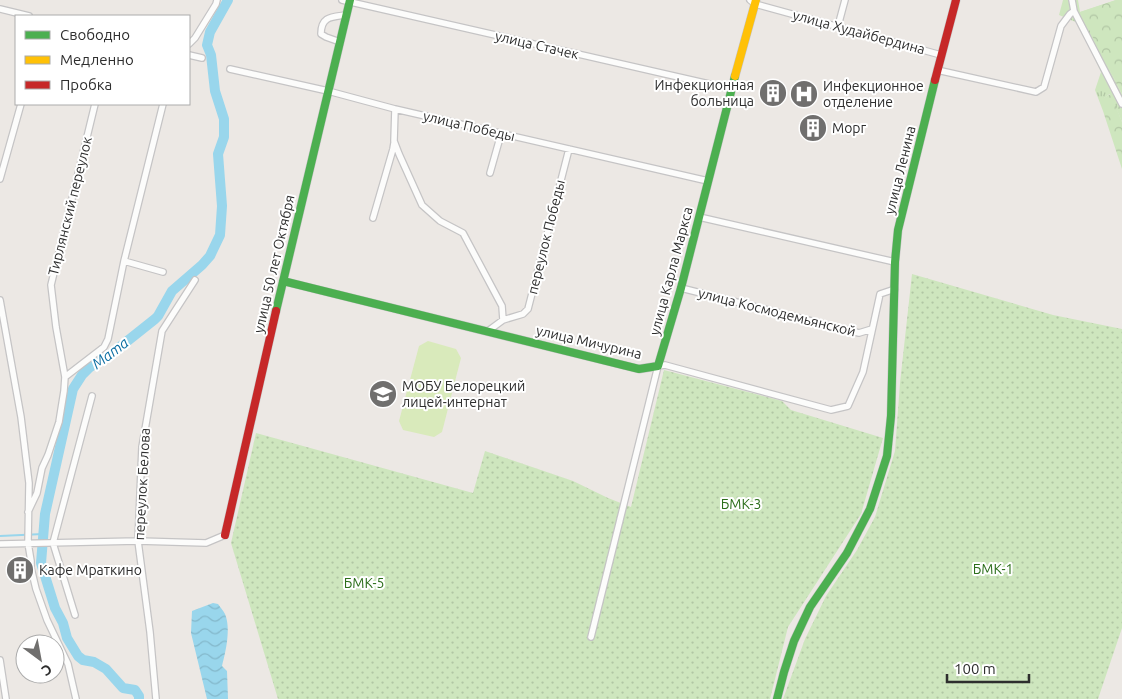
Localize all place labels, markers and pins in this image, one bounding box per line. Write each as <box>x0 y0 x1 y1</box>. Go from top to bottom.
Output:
place label: Инфекционная больница <box>655 77 754 109</box>
building icon: Инфекционная больница <box>758 78 788 108</box>
place label: Инфекционное отделение <box>823 78 924 110</box>
hospital icon: Инфекционное отделение <box>789 79 819 109</box>
building icon: Морг <box>798 113 828 143</box>
place label: Морг <box>832 120 867 136</box>
place label: МОБУ Белорецкий лицей-интернат <box>402 378 525 410</box>
school or university icon: МОБУ Белорецкий лицей-интернат <box>368 379 398 409</box>
building icon: Кафе Мраткино <box>5 555 35 585</box>
place label: Кафе Мраткино <box>39 562 142 578</box>

